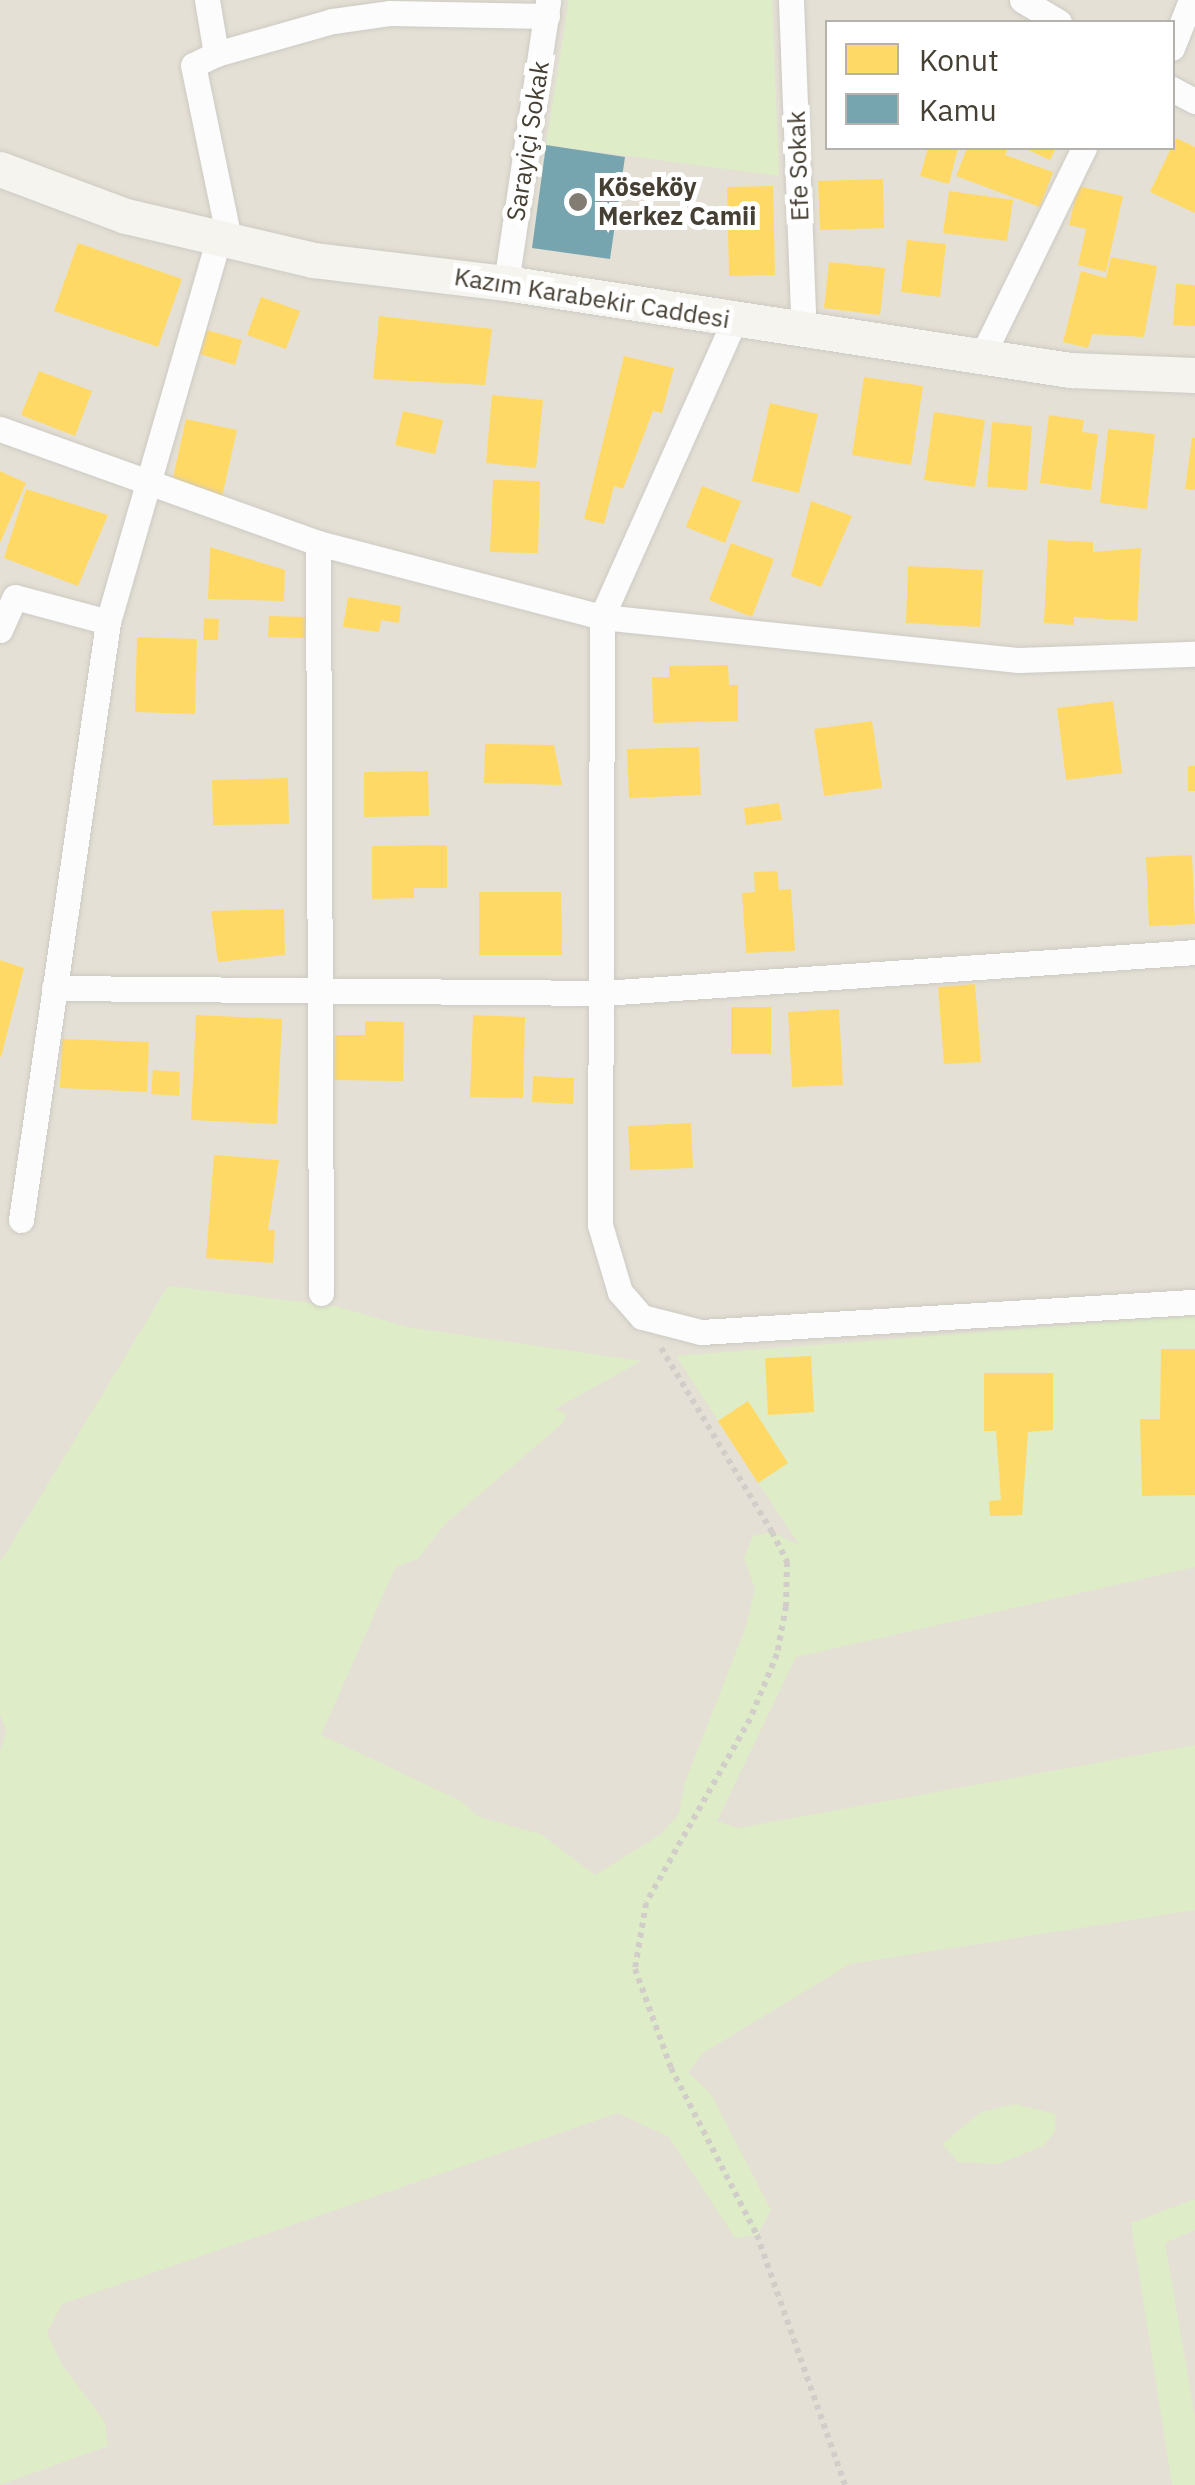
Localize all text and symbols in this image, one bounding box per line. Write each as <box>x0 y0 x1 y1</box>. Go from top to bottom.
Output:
legend <box>825 20 1175 150</box>
text: Konut <box>919 40 999 79</box>
street label: Sarayiçi Sokak <box>501 59 555 223</box>
text: Kamu <box>919 90 997 129</box>
street label: Efe Sokak <box>781 110 815 222</box>
place label: Köseköy Merkez Camii <box>598 173 756 232</box>
marker: Köseköy Merkez Camii <box>567 191 589 213</box>
street label: Kazım Karabekir Caddesi <box>452 261 732 335</box>

